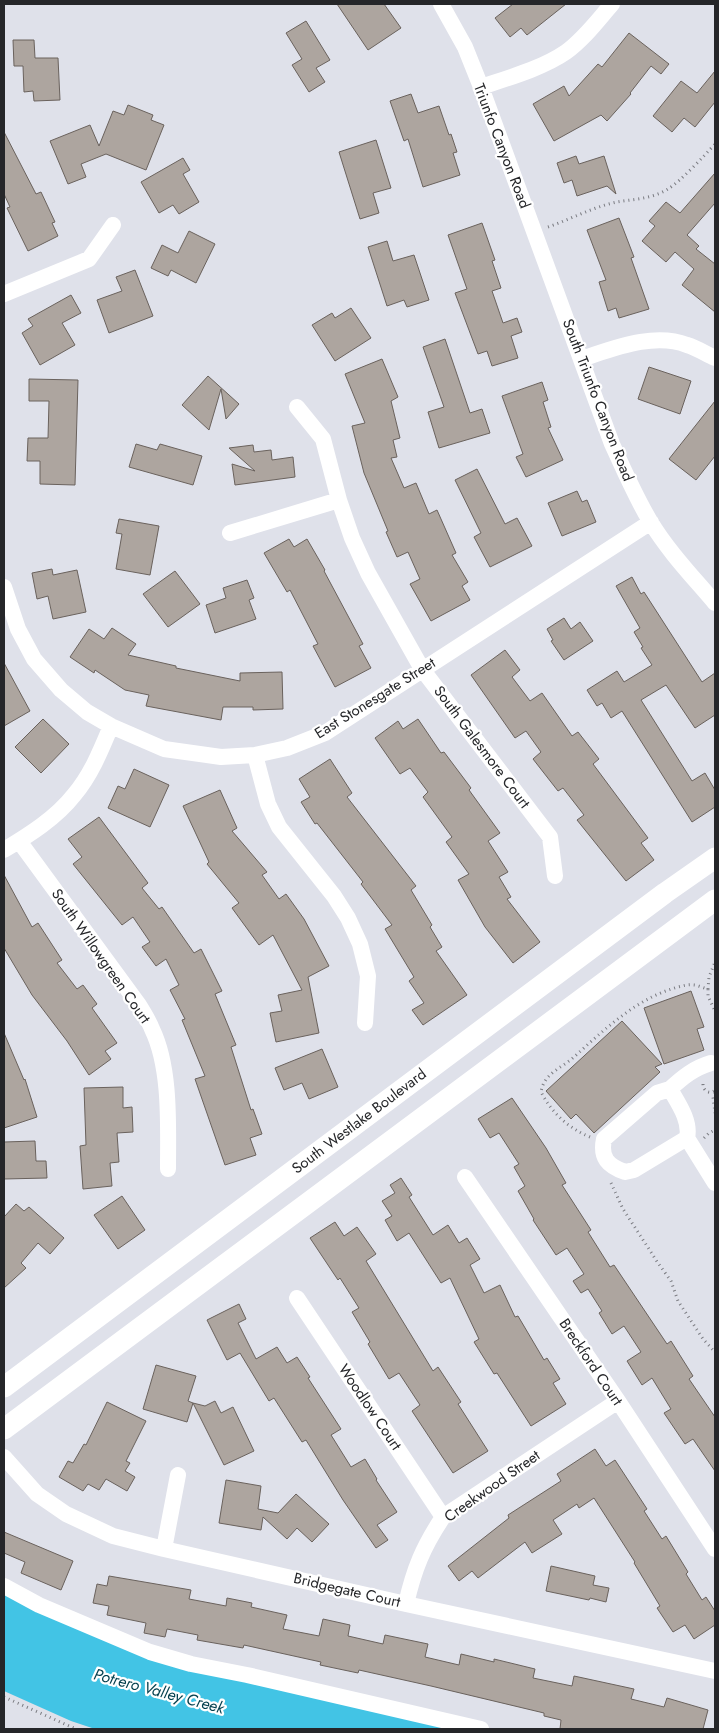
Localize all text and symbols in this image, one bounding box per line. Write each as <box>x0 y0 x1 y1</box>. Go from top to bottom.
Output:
street label: Triunfo Canyon Road <box>468 80 536 212</box>
street label: South Triunfo Canyon Road <box>557 316 639 484</box>
street label: East Stonesgate Street <box>310 652 440 744</box>
street label: South Galesmore Court <box>429 681 536 813</box>
street label: South Willowgreen Court <box>46 884 156 1028</box>
street label: South Westlake Boulevard <box>287 1063 431 1179</box>
street label: Breckford Court <box>554 1314 628 1410</box>
street label: Woodlow Court <box>333 1359 407 1455</box>
street label: Creekwood Street <box>440 1444 545 1527</box>
street label: Bridgegate Court <box>291 1567 403 1613</box>
water label: Potrero Valley Creek <box>91 1663 228 1720</box>

